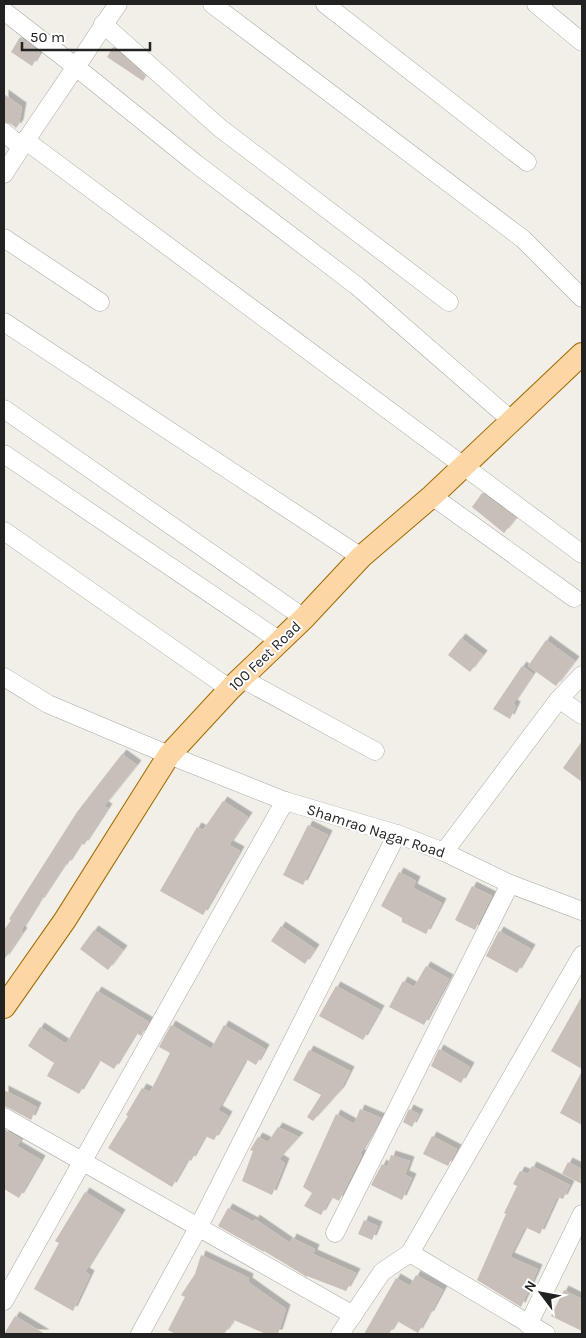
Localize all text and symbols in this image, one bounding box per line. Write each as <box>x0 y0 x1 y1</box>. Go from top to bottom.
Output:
scale bar <box>22 20 150 52</box>
text: 50 m <box>30 28 65 46</box>
street label: 100 Feet Road <box>225 617 305 695</box>
street label: Shamrao Nagar Road <box>304 800 448 862</box>
north arrow <box>516 1268 566 1318</box>
text: N <box>521 1278 540 1295</box>

